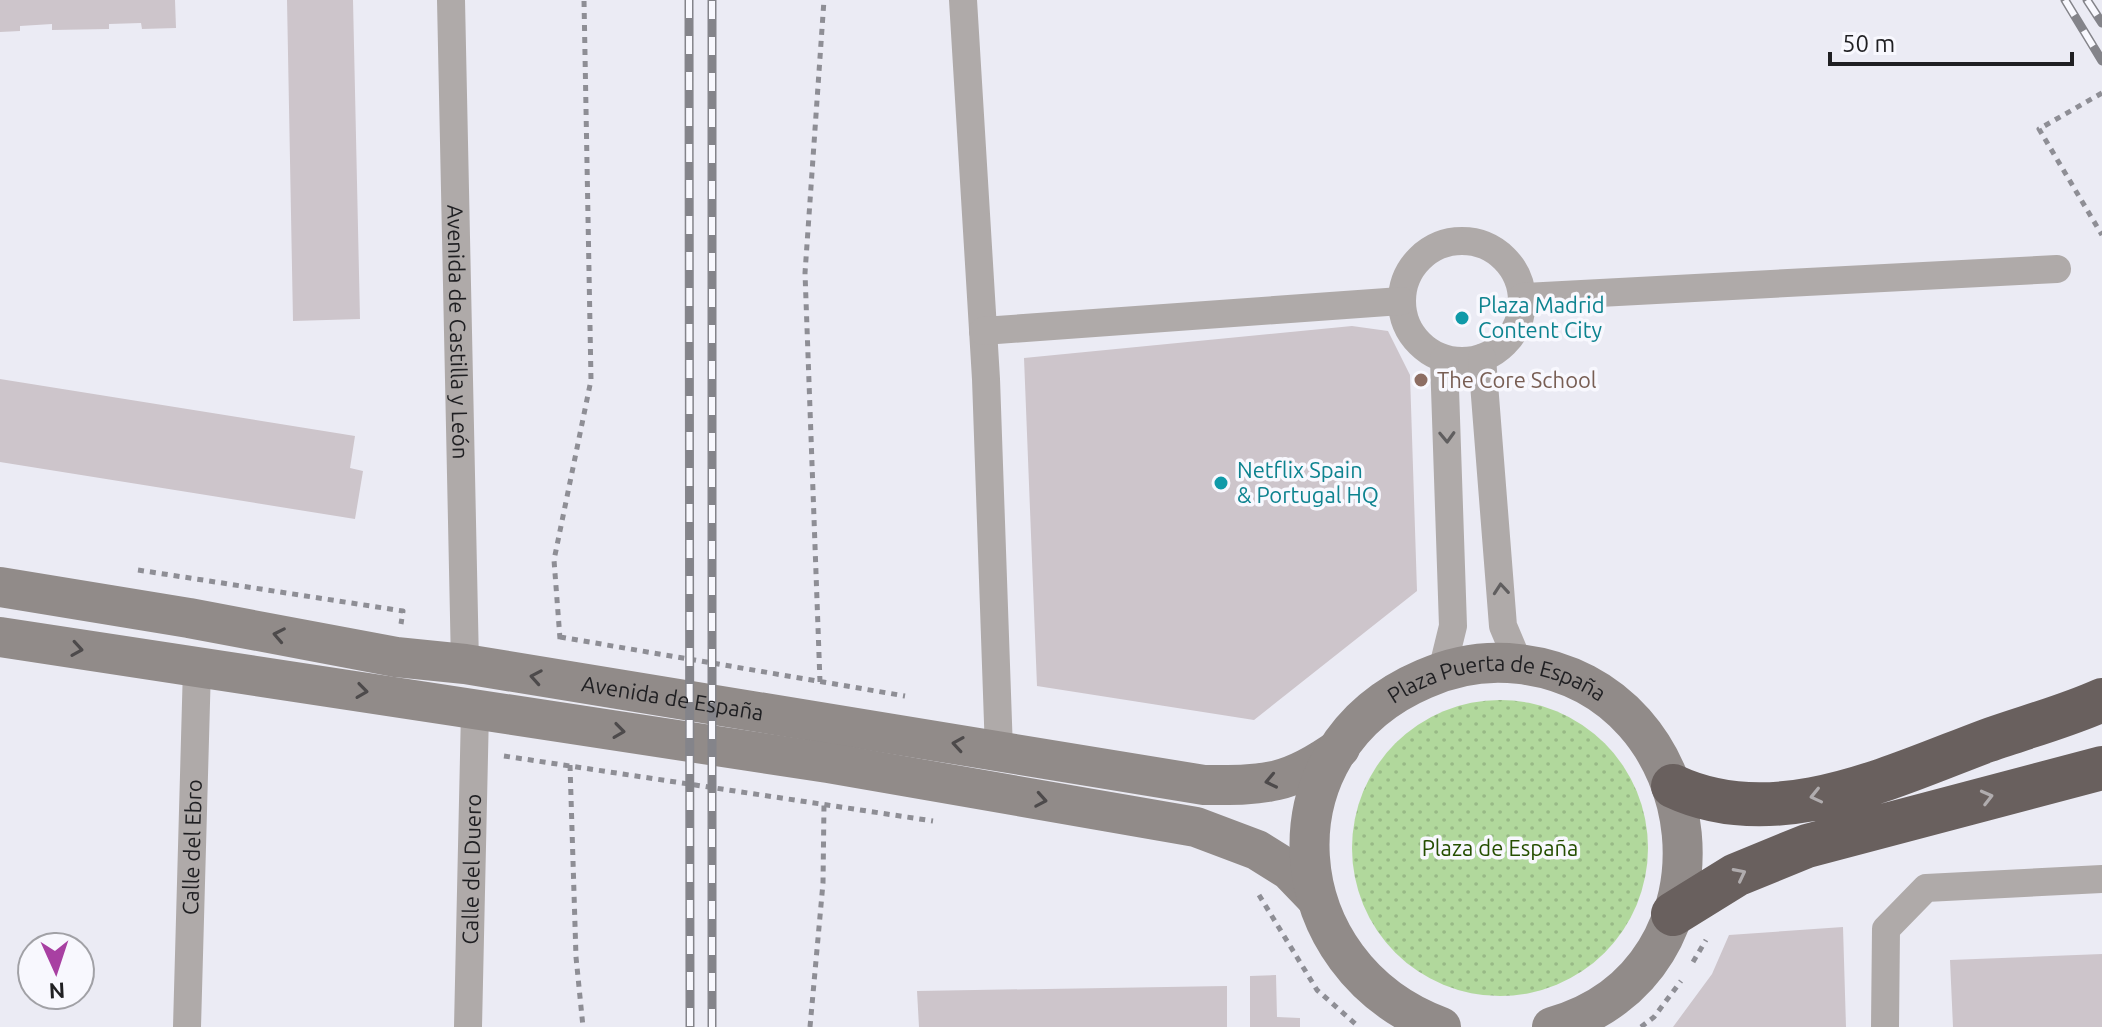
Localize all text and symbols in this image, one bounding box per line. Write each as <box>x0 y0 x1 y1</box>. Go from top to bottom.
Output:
scale bar <box>1830 16 2072 66</box>
text: 50 m <box>1842 30 1895 57</box>
street label: Avenida de Castilla y León <box>443 204 474 460</box>
place label: Plaza Madrid Content City <box>1478 292 1605 342</box>
marker: Plaza Madrid Content City <box>1453 309 1471 327</box>
place label: The Core School <box>1437 367 1597 392</box>
marker: The Core School <box>1412 371 1430 389</box>
one-way arrow <box>1438 431 1455 444</box>
place label: Netflix Spain & Portugal HQ <box>1237 457 1379 507</box>
marker: Netflix Spain & Portugal HQ <box>1212 474 1230 492</box>
one-way arrow <box>1492 582 1509 595</box>
one-way arrow <box>273 627 286 644</box>
one-way arrow <box>70 640 84 657</box>
text: Plaza Puerta de España <box>1383 650 1611 708</box>
one-way arrow <box>529 669 543 686</box>
street label: Avenida de España <box>580 670 766 725</box>
one-way arrow <box>355 682 369 699</box>
street label: Plaza Puerta de España <box>1383 691 1611 717</box>
one-way arrow <box>613 723 626 740</box>
one-way arrow <box>952 737 965 754</box>
one-way arrow <box>1264 772 1278 789</box>
street label: Calle del Ebro <box>177 779 206 915</box>
one-way arrow <box>1810 787 1824 804</box>
one-way arrow <box>1980 789 1994 806</box>
one-way arrow <box>1034 791 1048 808</box>
street label: Calle del Duero <box>457 793 485 945</box>
park label: Plaza de España <box>1422 835 1578 860</box>
one-way arrow <box>1731 869 1746 884</box>
north arrow <box>16 931 96 1011</box>
text: N <box>48 979 66 1004</box>

